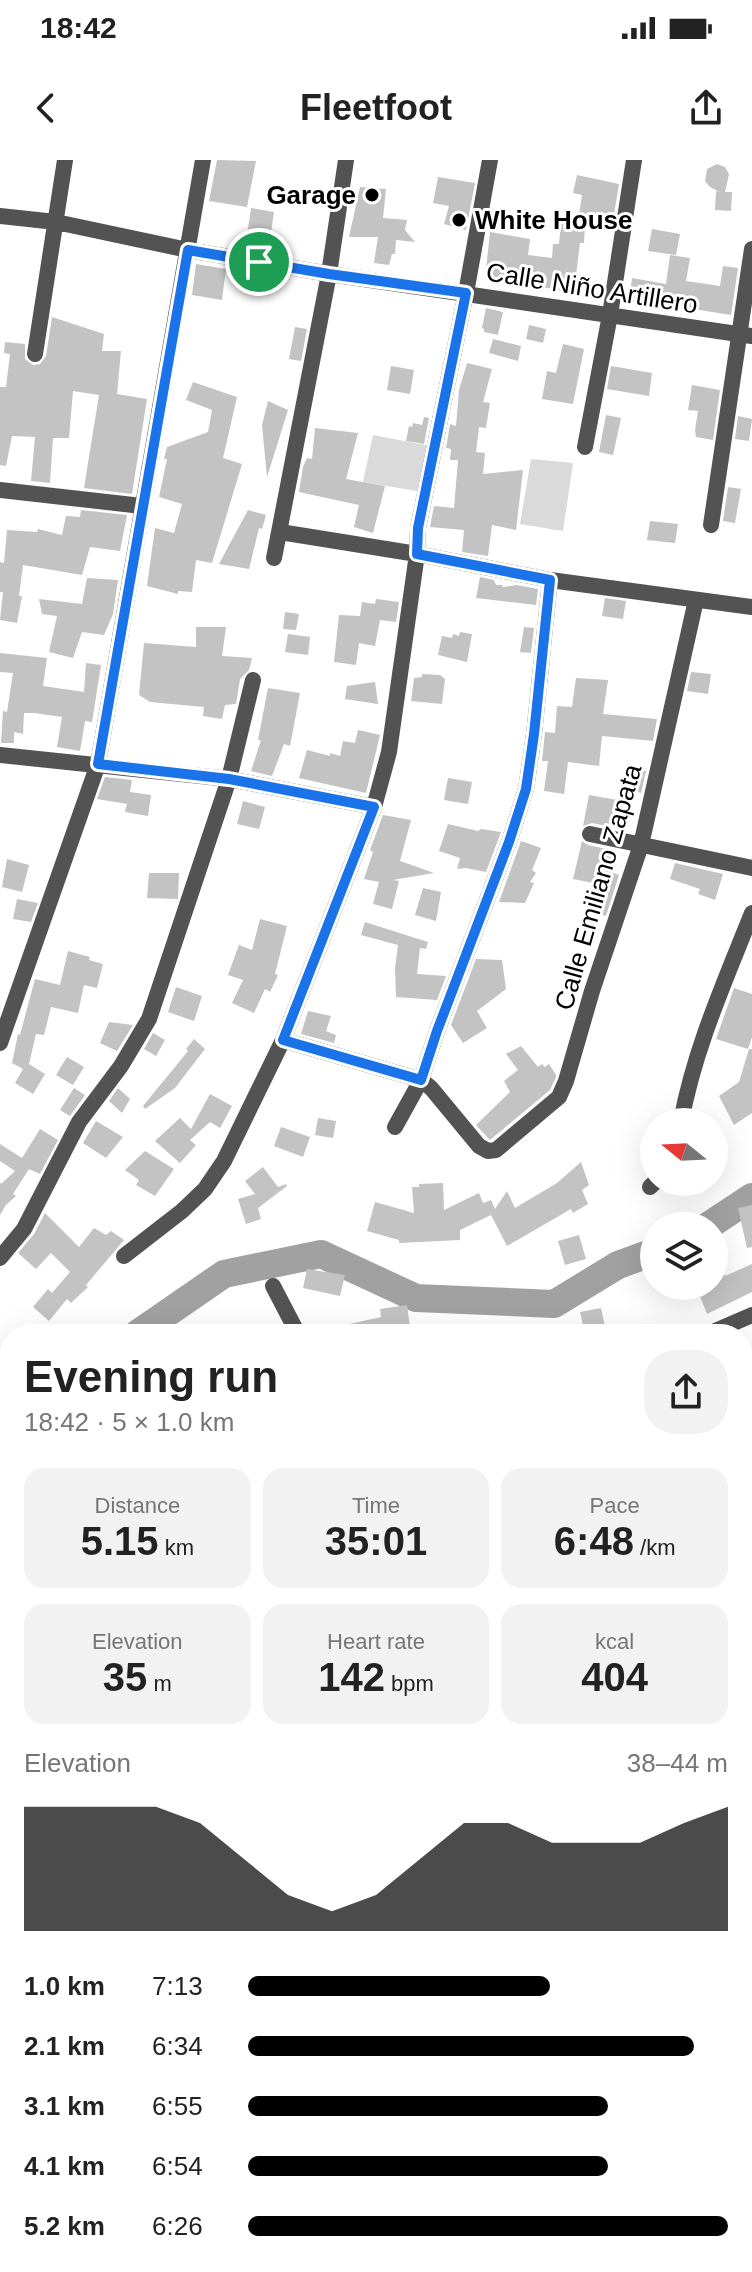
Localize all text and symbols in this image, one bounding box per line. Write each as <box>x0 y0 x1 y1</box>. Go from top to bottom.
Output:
text: 18:42 <box>40 11 117 44</box>
icon: back <box>24 86 68 130</box>
icon: share <box>684 86 728 130</box>
text: Fleetfoot <box>300 87 452 128</box>
place label: Garage <box>266 180 356 210</box>
marker: Garage <box>363 186 381 204</box>
place label: White House <box>475 205 632 235</box>
marker: White House <box>450 211 468 229</box>
pin <box>225 228 293 296</box>
icon: arrive <box>237 240 281 284</box>
street label: Calle Niño Artillero <box>484 256 700 320</box>
street label: Calle Emiliano Zapata <box>549 760 648 1013</box>
north arrow <box>640 1108 728 1196</box>
map controls <box>640 1108 728 1300</box>
button: layers <box>640 1212 728 1300</box>
button: share <box>644 1350 728 1434</box>
text: Evening run <box>24 1352 278 1401</box>
text: 18:42 · 5 × 1.0 km <box>24 1407 234 1437</box>
text: Distance <box>95 1493 180 1518</box>
text: Time <box>352 1493 400 1518</box>
text: Pace <box>590 1493 640 1518</box>
text: 5.15 <box>81 1519 159 1563</box>
text: 35:01 <box>325 1519 427 1563</box>
text: 6:48 <box>554 1519 634 1563</box>
text: km <box>159 1535 194 1560</box>
text: /km <box>634 1535 675 1560</box>
text: Elevation <box>92 1629 183 1654</box>
text: Heart rate <box>327 1629 425 1654</box>
text: kcal <box>595 1629 634 1654</box>
text: 35 <box>103 1655 147 1699</box>
text: 142 <box>318 1655 385 1699</box>
text: 404 <box>581 1655 648 1699</box>
text: m <box>147 1671 172 1696</box>
text: bpm <box>385 1671 434 1696</box>
text: Elevation <box>24 1748 131 1778</box>
text: 38–44 m <box>627 1748 728 1778</box>
text: 1.0 km <box>24 1971 105 2001</box>
text: 7:13 <box>152 1971 203 2001</box>
text: 2.1 km <box>24 2031 105 2061</box>
text: 6:34 <box>152 2031 203 2061</box>
text: 3.1 km <box>24 2091 105 2121</box>
text: 6:55 <box>152 2091 203 2121</box>
text: 4.1 km <box>24 2151 105 2181</box>
text: 6:54 <box>152 2151 203 2181</box>
text: 5.2 km <box>24 2211 105 2241</box>
text: 6:26 <box>152 2211 203 2241</box>

